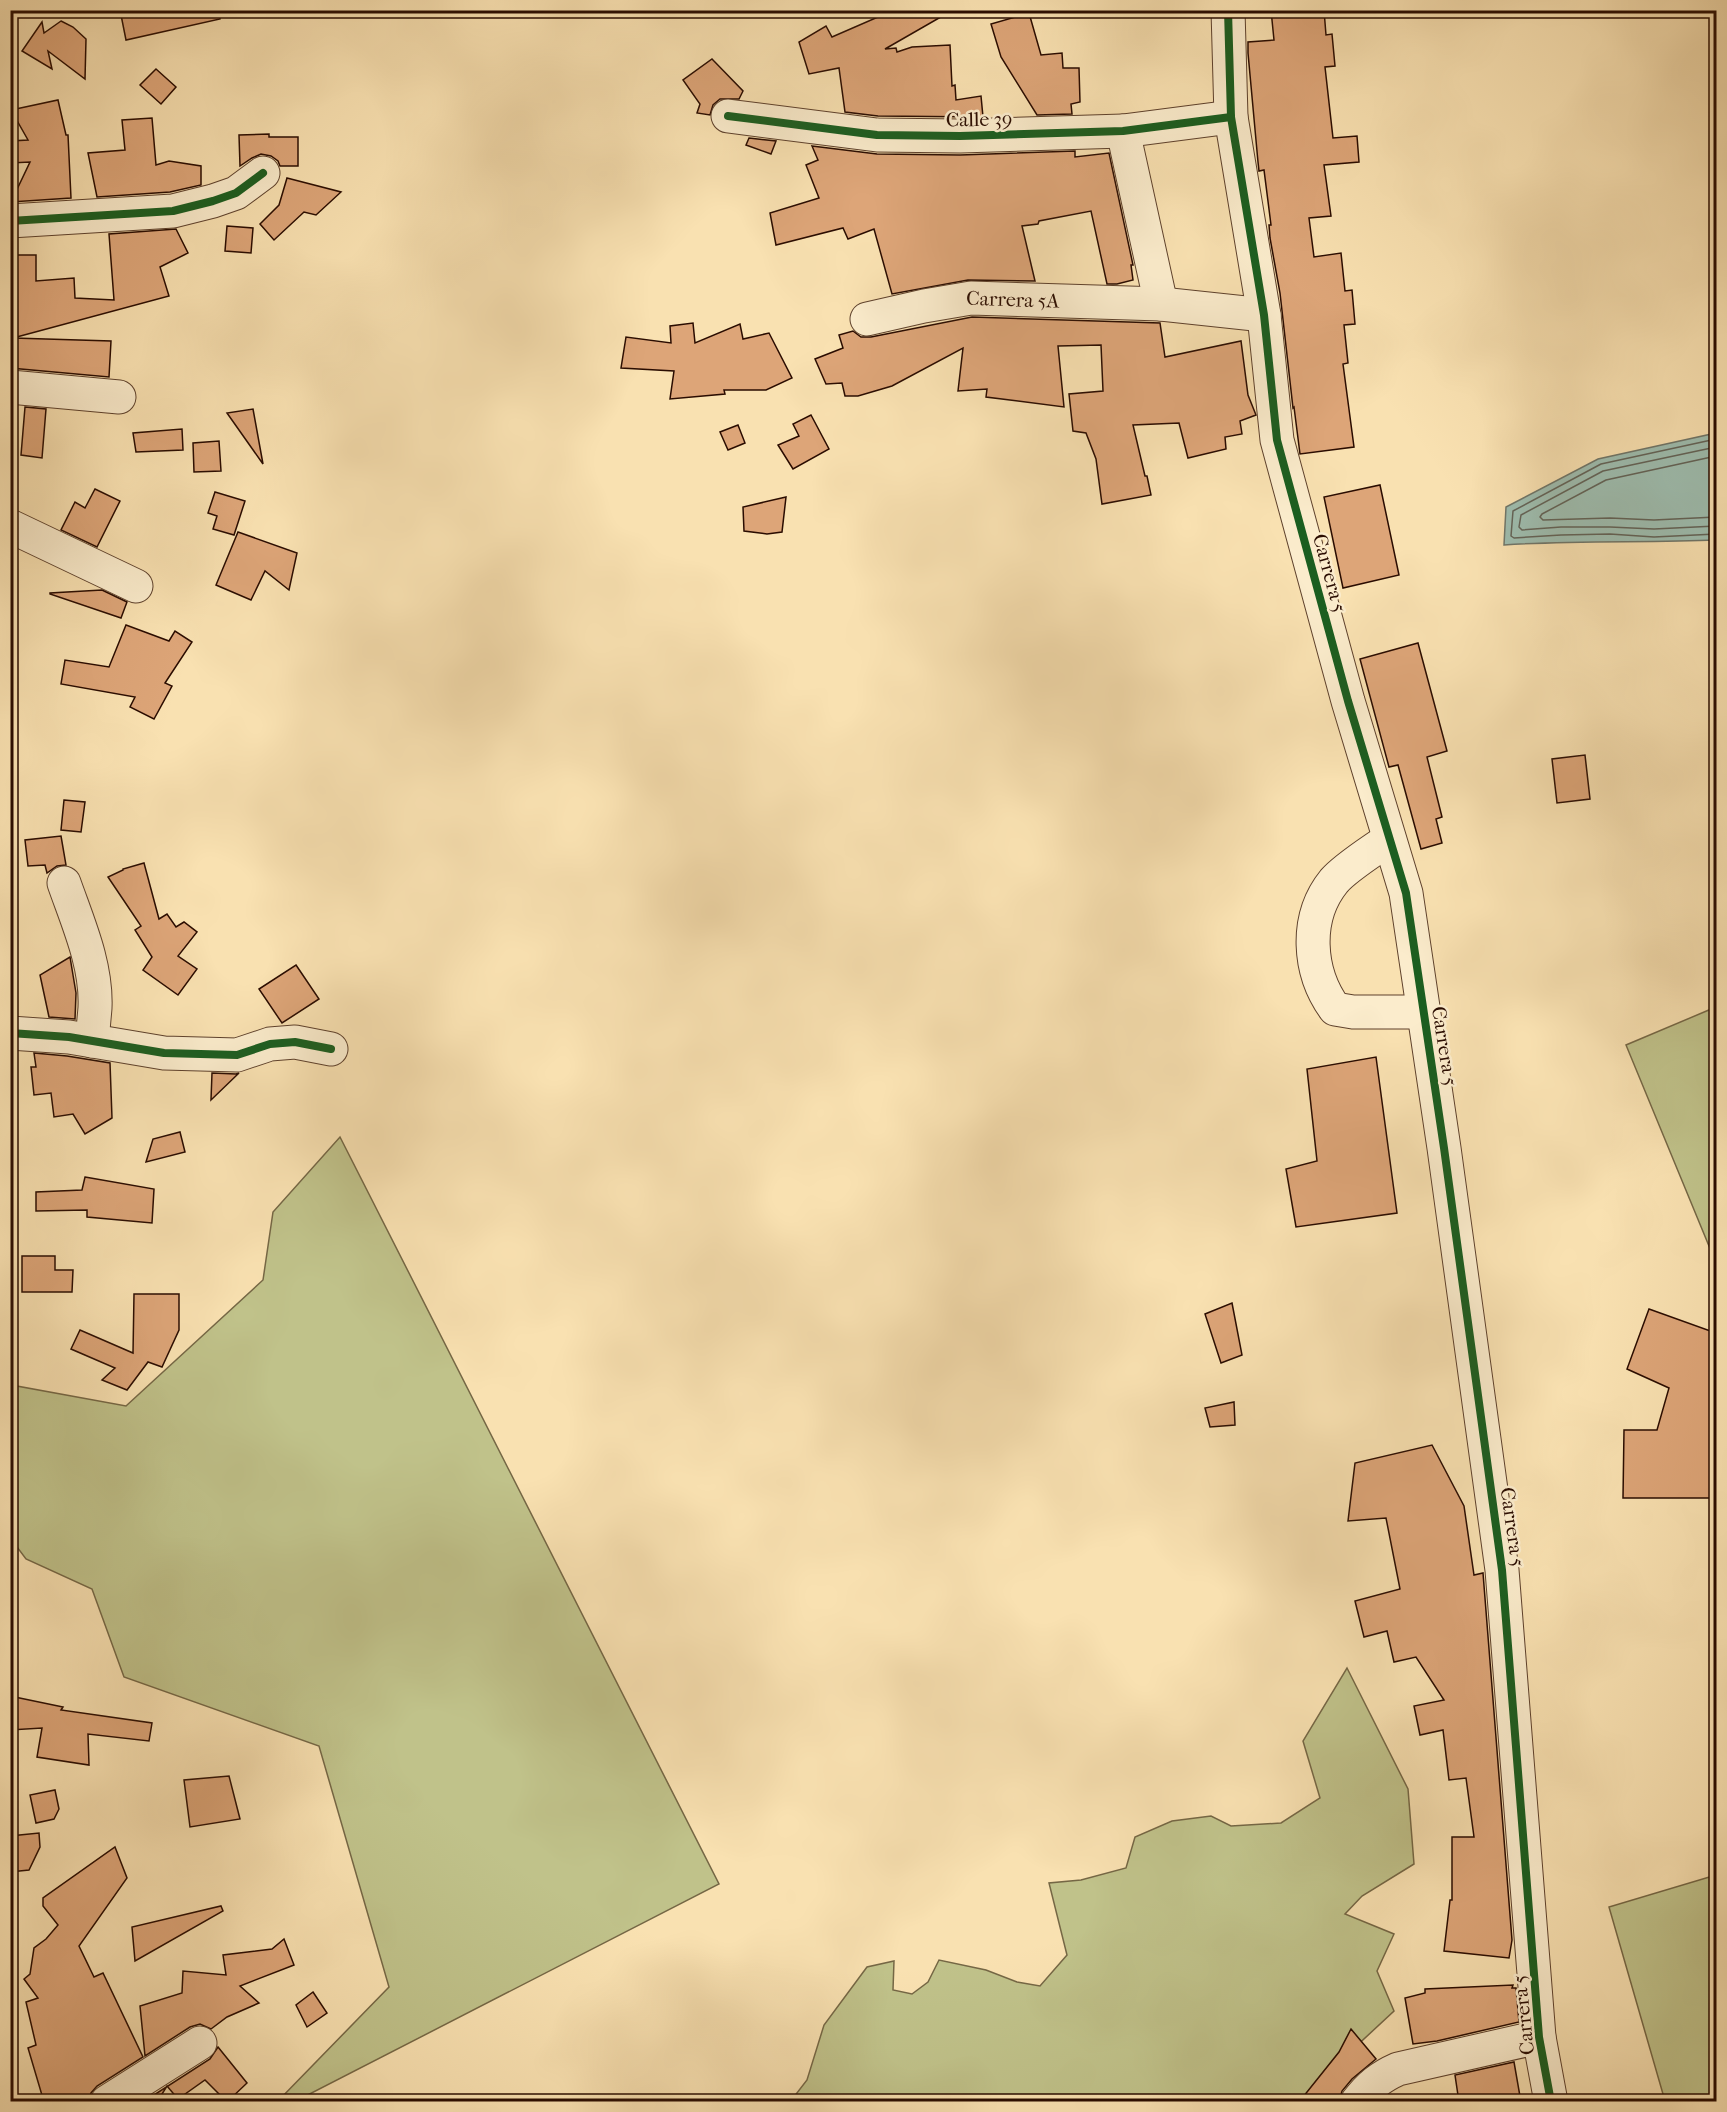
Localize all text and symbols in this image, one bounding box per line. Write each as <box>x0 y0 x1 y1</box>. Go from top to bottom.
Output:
street label: Calle 39 <box>946 107 1012 132</box>
street label: Carrera 5A <box>966 287 1061 313</box>
street label: Carrera 5 <box>1308 531 1351 615</box>
street label: Carrera 5 <box>1427 1005 1462 1087</box>
street label: Carrera 5 <box>1496 1486 1529 1568</box>
street label: Carrera 5 <box>1508 1974 1539 2056</box>

